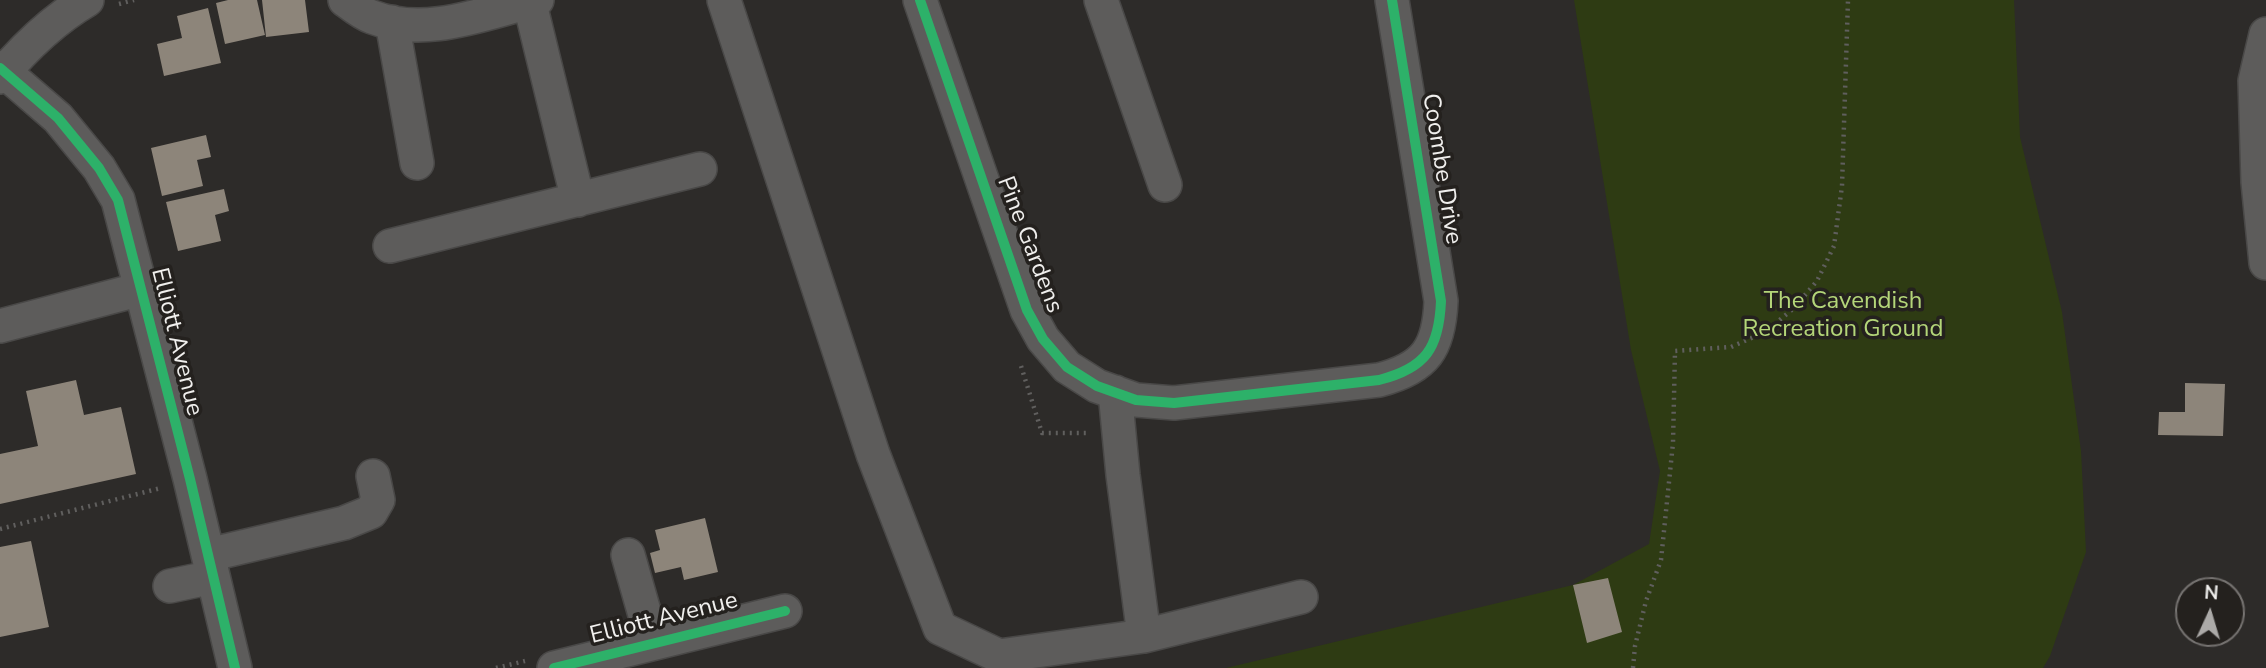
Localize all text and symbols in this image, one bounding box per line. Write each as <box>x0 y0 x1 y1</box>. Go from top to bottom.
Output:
street label: Coombe Drive <box>1415 91 1467 247</box>
street label: Pine Gardens <box>990 173 1068 317</box>
street label: Elliott Avenue <box>144 265 208 419</box>
park label: The Cavendish Recreation Ground <box>1743 288 1943 344</box>
north arrow <box>2175 577 2245 647</box>
text: N <box>2203 580 2219 607</box>
street label: Elliott Avenue <box>587 587 741 651</box>

